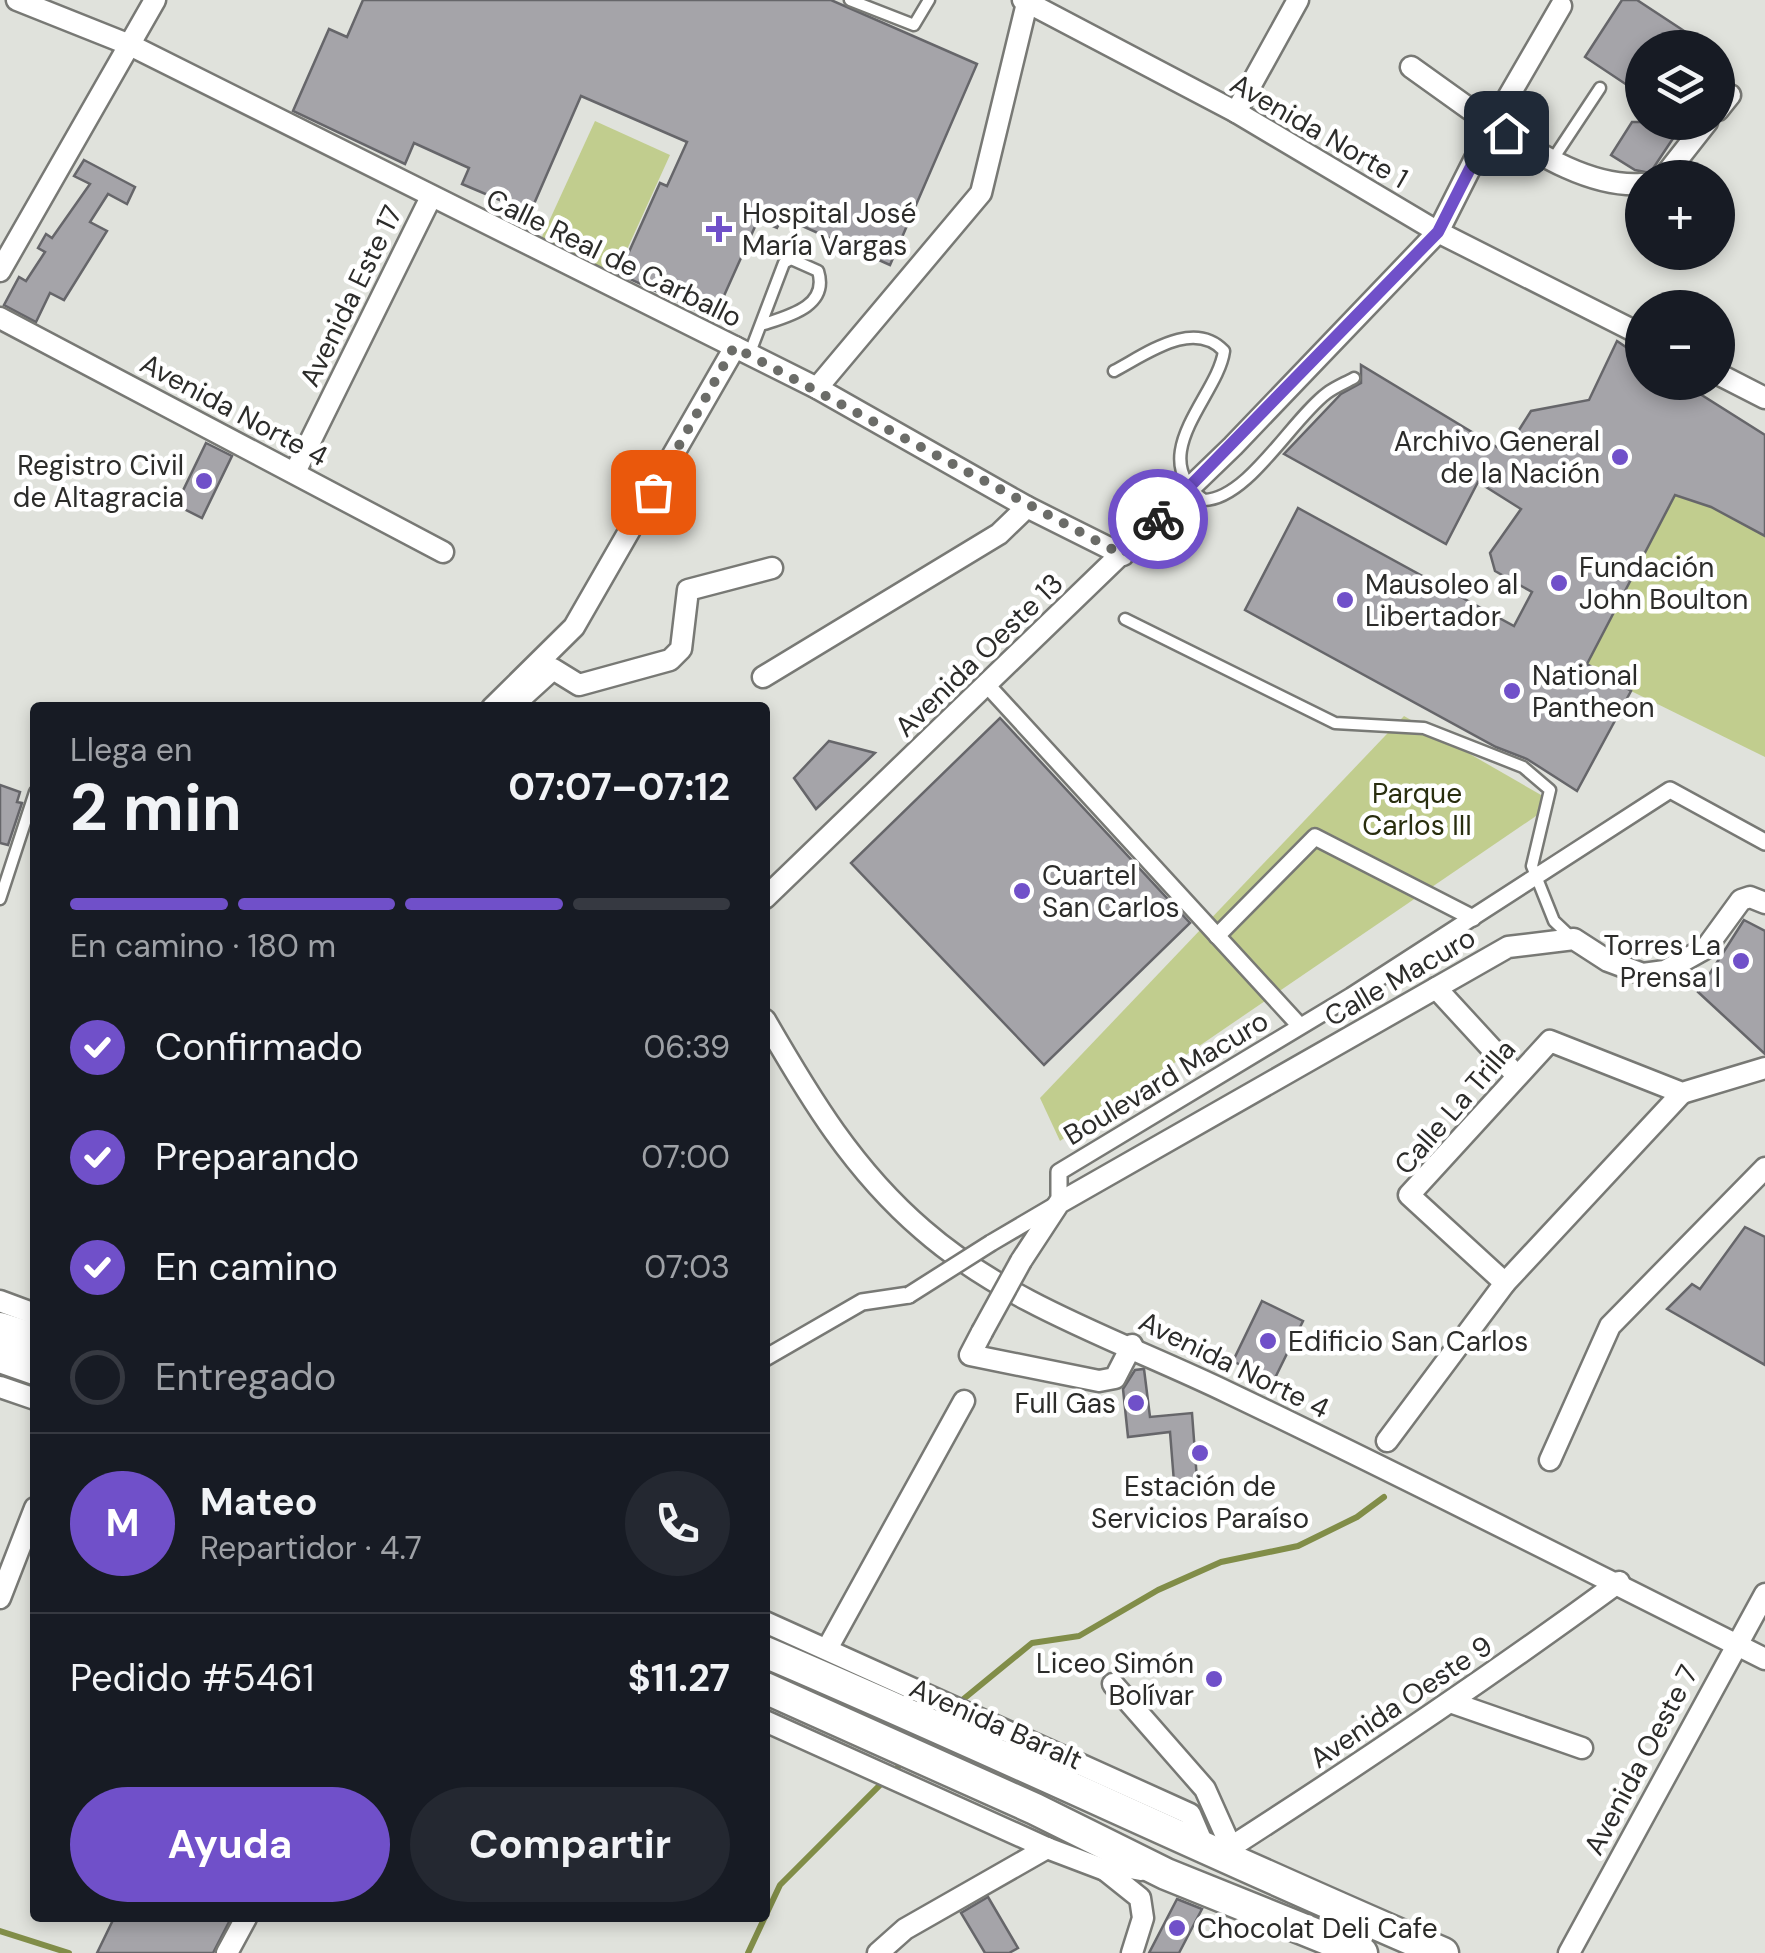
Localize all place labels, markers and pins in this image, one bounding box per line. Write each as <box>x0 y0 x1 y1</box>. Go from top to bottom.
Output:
pin <box>1464 91 1549 176</box>
place label: Hospital José María Vargas <box>742 195 916 264</box>
marker: Hospital José María Vargas <box>706 216 732 242</box>
place label: Archivo General de la Nación <box>1394 423 1600 492</box>
marker: Archivo General de la Nación <box>1609 446 1631 468</box>
place label: Registro Civil de Altagracia <box>13 447 184 516</box>
pin <box>611 450 696 535</box>
marker: Registro Civil de Altagracia <box>193 470 215 492</box>
place label: Fundación John Boulton <box>1579 549 1748 618</box>
place label: Mausoleo al Libertador <box>1365 566 1518 635</box>
marker: Fundación John Boulton <box>1548 572 1570 594</box>
marker: Mausoleo al Libertador <box>1334 589 1356 611</box>
place label: National Pantheon <box>1532 657 1655 726</box>
marker: National Pantheon <box>1501 680 1523 702</box>
place label: Cuartel San Carlos <box>1042 857 1180 926</box>
marker: Cuartel San Carlos <box>1011 880 1033 902</box>
place label: Torres La Prensa I <box>1604 927 1721 996</box>
marker: Torres La Prensa I <box>1730 950 1752 972</box>
place label: Edificio San Carlos <box>1288 1323 1528 1360</box>
marker: Edificio San Carlos <box>1257 1330 1279 1352</box>
place label: Full Gas <box>1015 1385 1116 1422</box>
marker: Full Gas <box>1125 1392 1147 1414</box>
marker: Estación de Servicios Paraíso <box>1189 1442 1211 1464</box>
place label: Estación de Servicios Paraíso <box>1091 1468 1309 1537</box>
place label: Liceo Simón Bolívar <box>1036 1645 1194 1714</box>
marker: Liceo Simón Bolívar <box>1203 1668 1225 1690</box>
place label: Chocolat Deli Cafe <box>1197 1910 1438 1947</box>
marker: Chocolat Deli Cafe <box>1166 1917 1188 1939</box>

